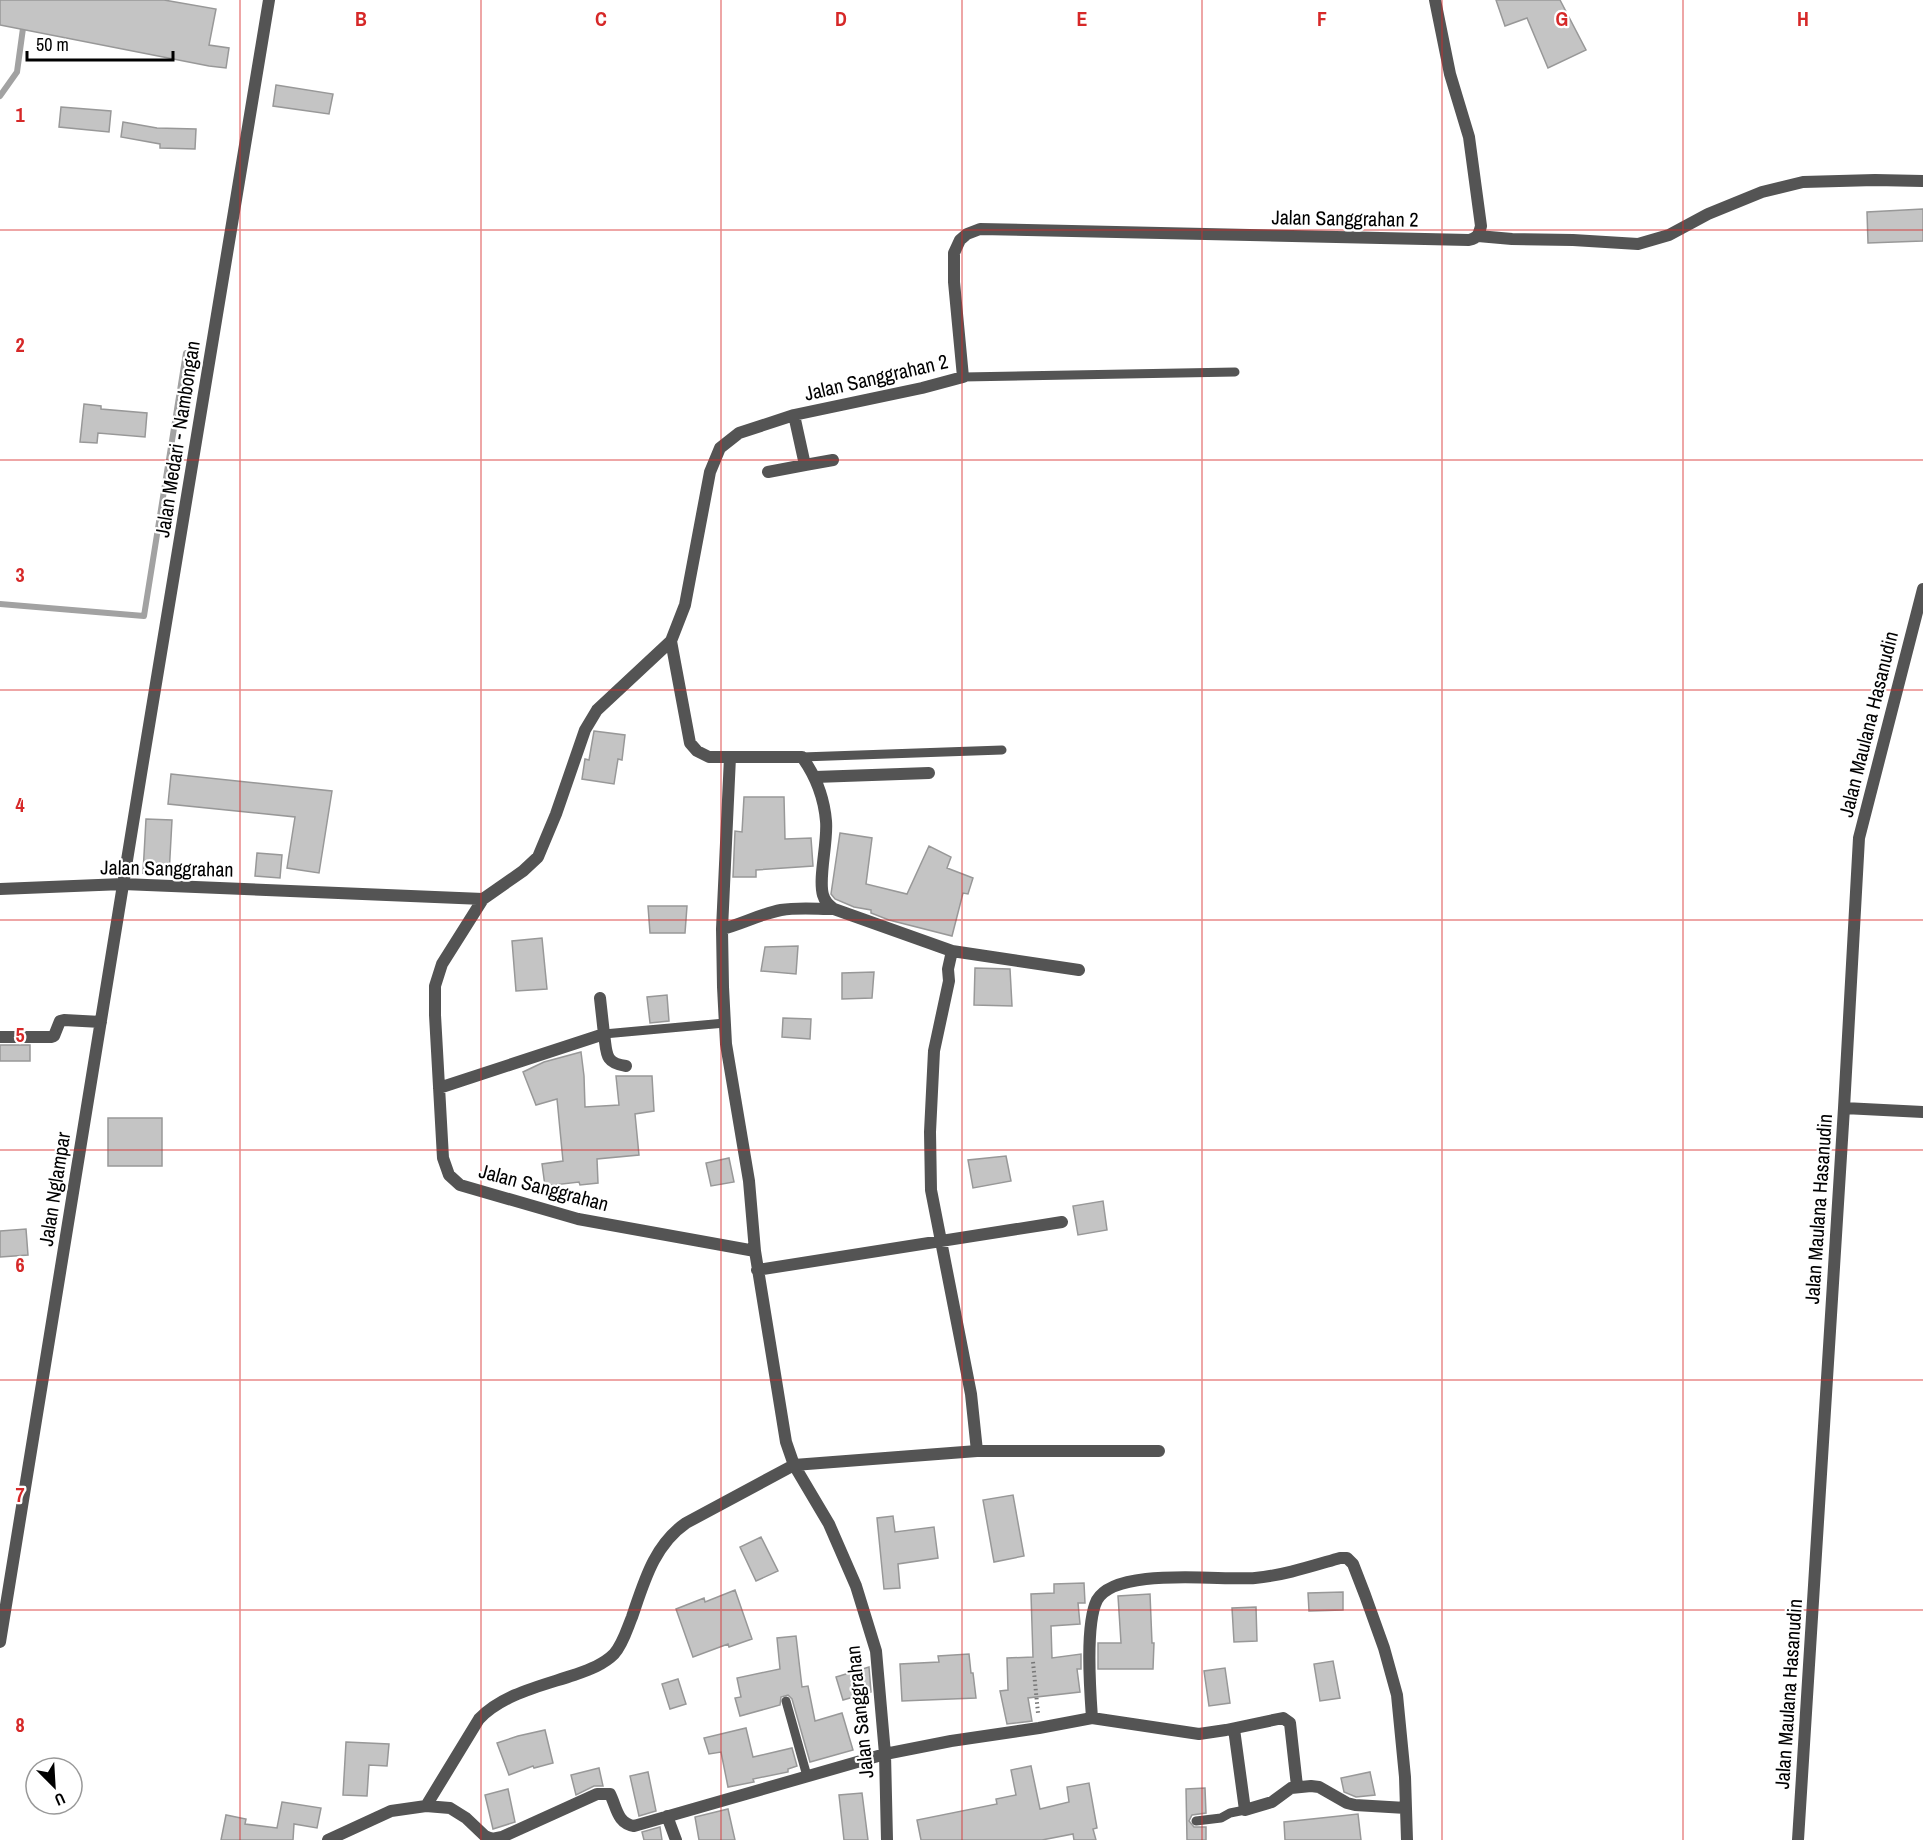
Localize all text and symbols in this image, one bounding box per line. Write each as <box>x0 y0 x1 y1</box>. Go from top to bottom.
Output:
text: B <box>355 5 367 32</box>
text: C <box>595 5 607 32</box>
text: D <box>835 5 847 32</box>
text: E <box>1077 5 1088 32</box>
text: F <box>1317 5 1327 32</box>
text: G <box>1556 5 1568 32</box>
text: H <box>1797 5 1809 32</box>
scale bar <box>27 24 172 62</box>
text: 50 m <box>36 32 69 57</box>
text: 1 <box>15 101 25 128</box>
street label: Jalan Sanggrahan 2 <box>1271 203 1419 233</box>
text: 2 <box>15 331 25 358</box>
street label: Jalan Medari - Nambongan <box>148 339 206 539</box>
street label: Jalan Sanggrahan 2 <box>801 347 951 407</box>
text: 3 <box>15 561 25 588</box>
street label: Jalan Maulana Hasanudin <box>1832 628 1904 820</box>
text: 4 <box>15 791 25 818</box>
street label: Jalan Sanggrahan <box>100 853 234 883</box>
text: 5 <box>15 1021 25 1048</box>
street label: Jalan Maulana Hasanudin <box>1798 1113 1838 1305</box>
street label: Jalan Nglampar <box>32 1130 76 1248</box>
street label: Jalan Sanggrahan <box>476 1157 612 1217</box>
text: 6 <box>15 1251 25 1278</box>
text: 7 <box>15 1481 25 1508</box>
street label: Jalan Maulana Hasanudin <box>1768 1598 1808 1790</box>
street label: Jalan Sanggrahan <box>839 1644 879 1780</box>
text: 8 <box>15 1711 25 1738</box>
north arrow <box>24 1756 84 1816</box>
text: U <box>51 1788 69 1812</box>

